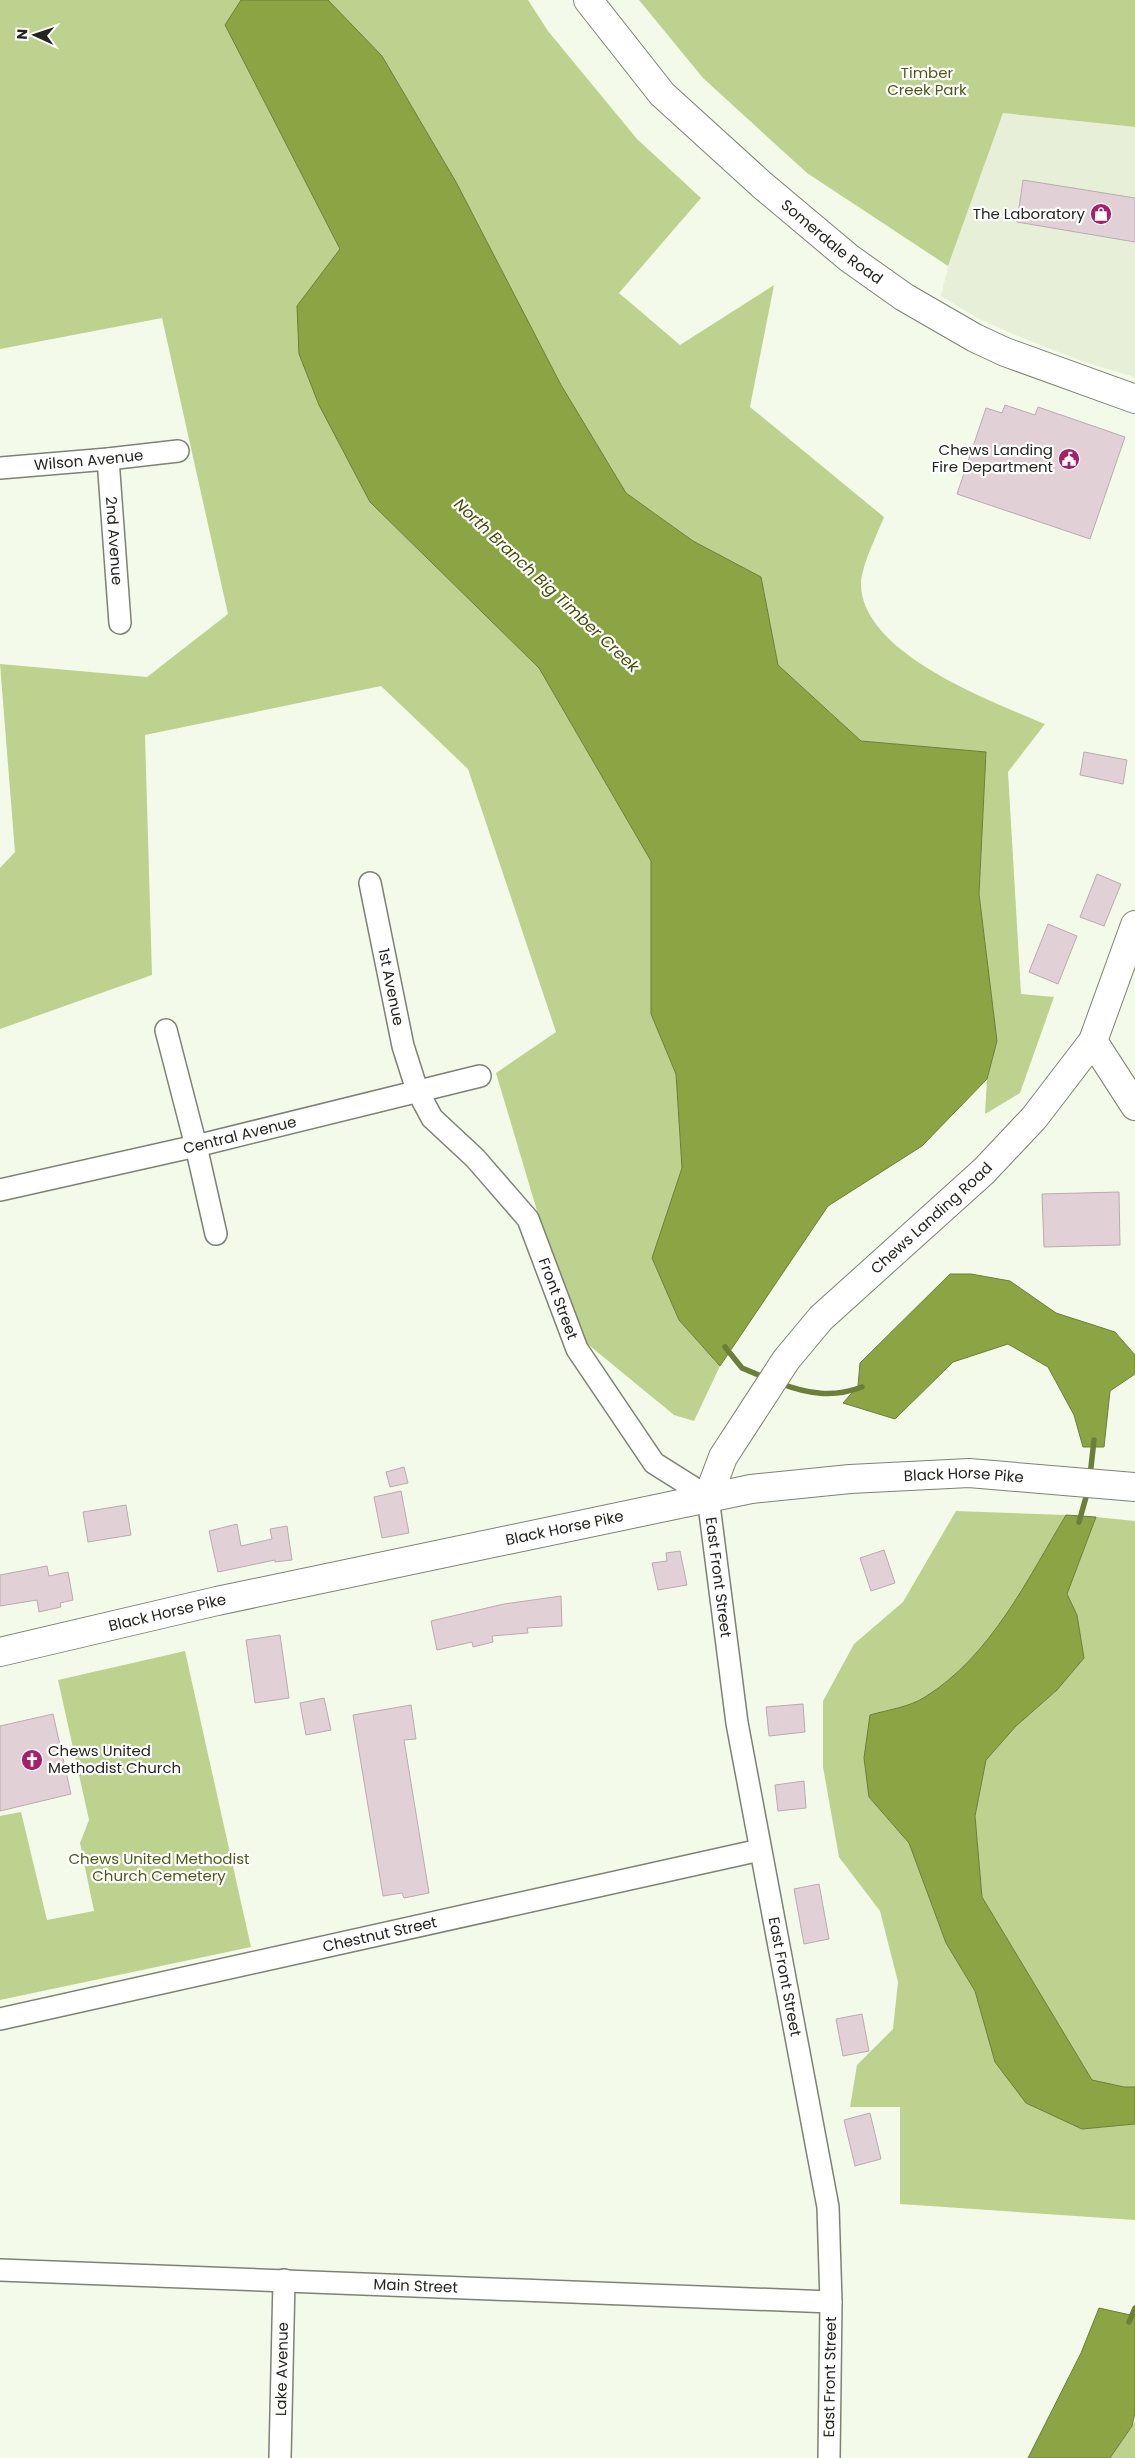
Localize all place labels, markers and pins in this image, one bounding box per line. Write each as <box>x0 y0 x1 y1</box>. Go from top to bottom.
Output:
shop icon: The Laboratory <box>1089 202 1113 226</box>
place label: The Laboratory <box>973 203 1086 224</box>
place label: Chews Landing Fire Department <box>932 439 1053 477</box>
public building icon: Chews Landing Fire Department <box>1057 447 1081 471</box>
place label: Chews United Methodist Church <box>48 1740 181 1778</box>
church icon: Chews United Methodist Church <box>20 1748 44 1772</box>

